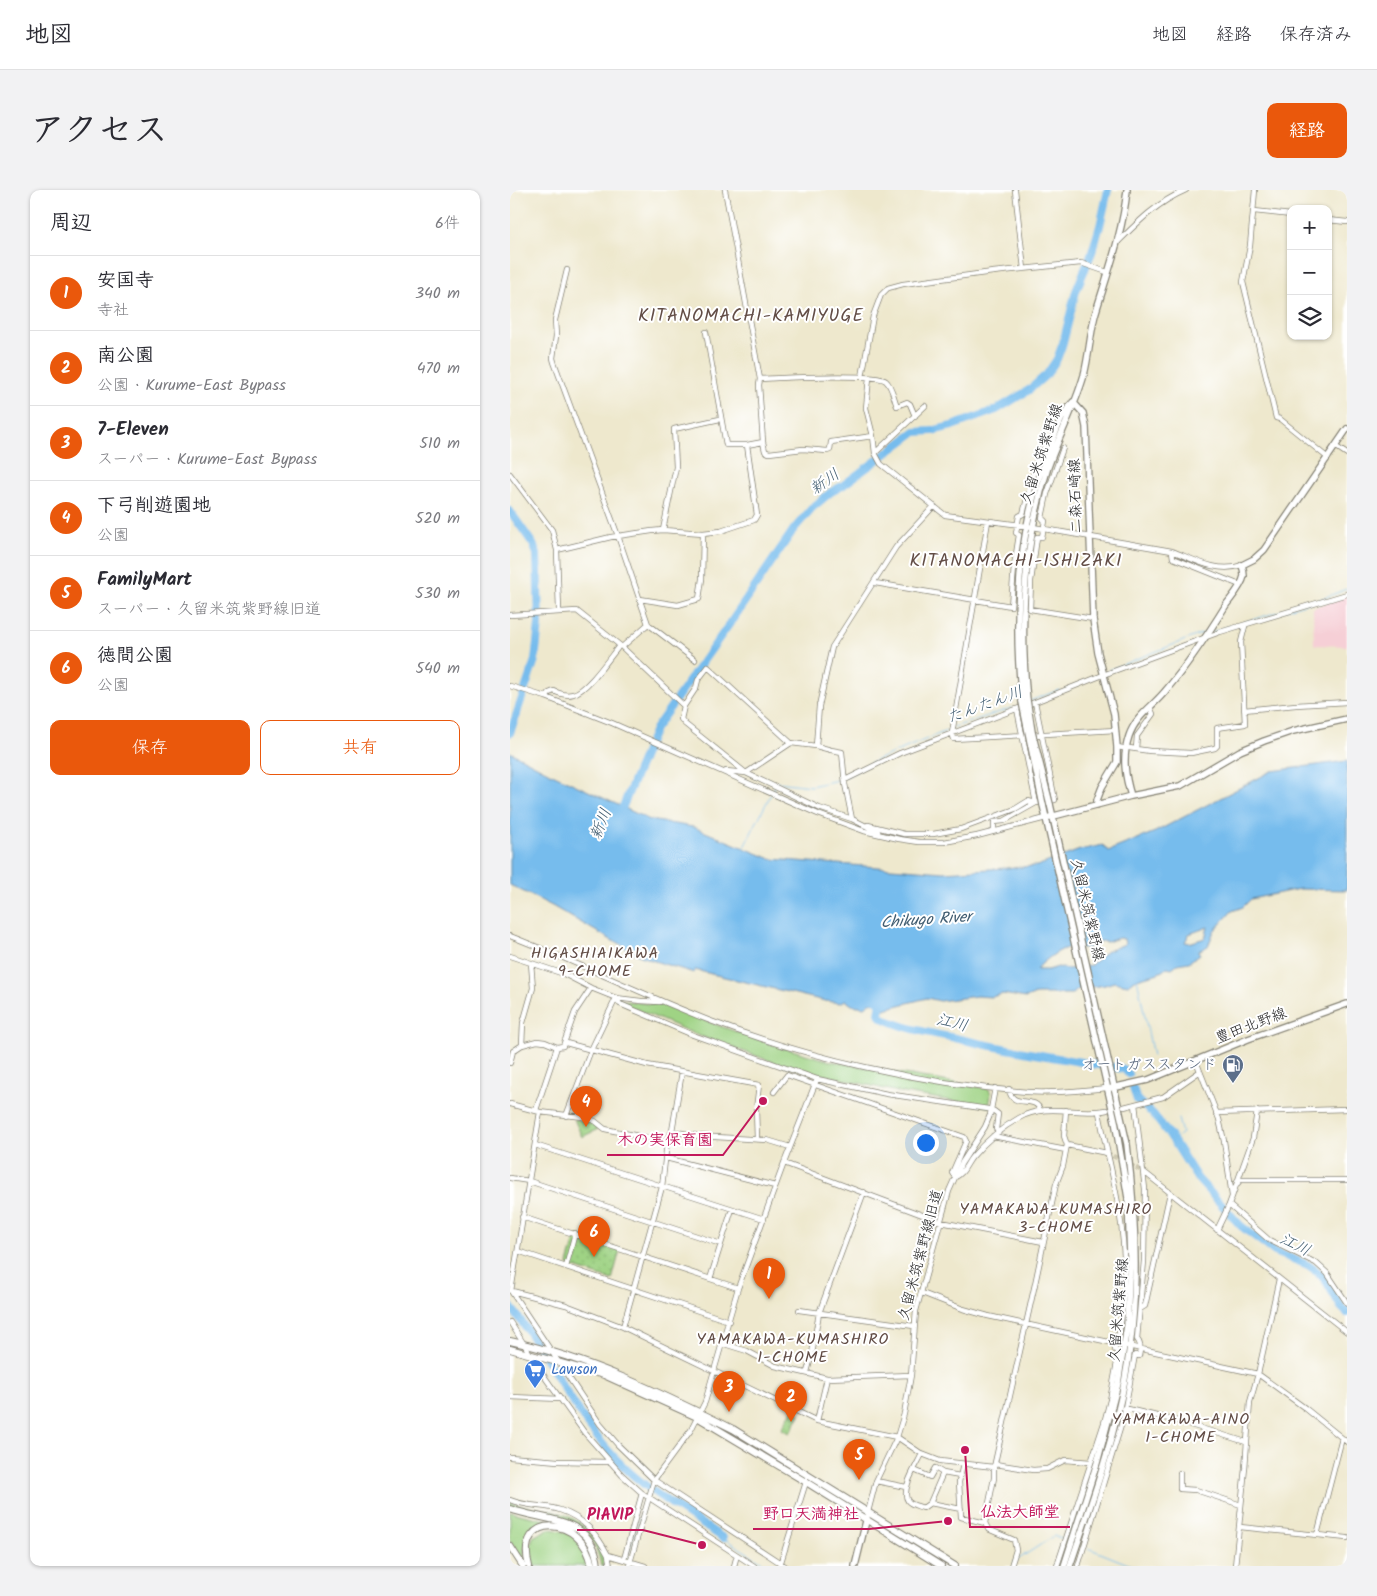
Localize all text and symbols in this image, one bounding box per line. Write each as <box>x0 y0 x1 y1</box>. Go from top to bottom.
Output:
text: 地図 <box>25 16 73 55</box>
text: 地図 <box>1152 21 1188 50</box>
text: 経路 <box>1216 21 1252 50</box>
text: 保存済み <box>1280 21 1352 50</box>
button: 経路 <box>1267 103 1347 158</box>
text: アクセス <box>30 104 168 160</box>
map controls <box>1287 205 1332 340</box>
button: + <box>1287 205 1332 250</box>
text: 周辺 <box>50 207 92 240</box>
text: 6件 <box>435 211 460 236</box>
button: − <box>1287 250 1332 295</box>
text: 安国寺 <box>97 266 154 296</box>
text: 1 <box>64 281 68 306</box>
text: 340 m <box>415 281 460 306</box>
button: layers <box>1287 295 1332 340</box>
text: 寺社 <box>97 298 129 323</box>
district label: KITANOMACHI-KAMIYUGE <box>638 302 864 331</box>
text: 南公園 <box>97 341 154 371</box>
text: 2 <box>61 356 71 381</box>
text: 470 m <box>417 356 460 381</box>
text: 公園 · Kurume-East Bypass <box>97 373 286 398</box>
street label: 久留米筑紫野線 <box>1014 400 1070 508</box>
text: 7-Eleven <box>97 415 169 445</box>
text: 3 <box>62 431 70 456</box>
text: 510 m <box>419 431 460 456</box>
text: スーパー · Kurume-East Bypass <box>97 447 317 472</box>
street label: 二森石崎線 <box>1063 458 1089 534</box>
water label: 新川 <box>805 462 845 502</box>
text: 下弓削遊園地 <box>97 491 211 521</box>
text: 4 <box>62 506 70 531</box>
text: 520 m <box>415 506 460 531</box>
text: 公園 <box>97 523 129 548</box>
district label: KITANOMACHI-ISHIZAKI <box>910 547 1122 576</box>
text: FamilyMart <box>97 565 192 595</box>
text: 5 <box>62 581 70 606</box>
text: 530 m <box>415 581 460 606</box>
text: スーパー · 久留米筑紫野線旧道 <box>97 597 321 622</box>
text: 徳間公園 <box>97 641 173 671</box>
text: 6 <box>62 656 70 681</box>
text: 540 m <box>415 656 460 681</box>
text: 公園 <box>97 673 129 698</box>
water label: たんたん川 <box>943 680 1027 730</box>
button: 保存 <box>50 720 250 775</box>
button: 共有 <box>260 720 460 775</box>
water label: 新川 <box>583 804 619 844</box>
street label: 久留米筑紫野線 <box>1063 856 1111 964</box>
water label: Chikugo River <box>880 904 976 936</box>
district label: HIGASHIAIKAWA 9-CHOME <box>531 941 659 984</box>
street label: 豊田北野線 <box>1212 1001 1290 1051</box>
water label: 江川 <box>933 1007 971 1039</box>
place label: オートガススタンド <box>1081 1053 1217 1077</box>
fuel station icon: オートガススタンド <box>1221 1053 1245 1084</box>
pin: 4 <box>570 1086 602 1127</box>
callout: 木の実保育園 <box>607 1124 723 1155</box>
text: 木の実保育園 <box>617 1128 713 1153</box>
your location <box>913 1130 939 1156</box>
street label: 久留米筑紫野線旧道 <box>892 1187 950 1323</box>
district label: YAMAKAWA-KUMASHIRO 3-CHOME <box>960 1197 1152 1240</box>
pin: 6 <box>578 1216 610 1257</box>
water label: 江川 <box>1275 1227 1315 1263</box>
street label: 久留米筑紫野線 <box>1102 1257 1136 1363</box>
pin: 1 <box>753 1258 785 1299</box>
district label: YAMAKAWA-KUMASHIRO 1-CHOME <box>697 1327 889 1370</box>
supermarket icon: Lawson <box>523 1358 547 1389</box>
place label: Lawson <box>551 1358 598 1382</box>
pin: 3 <box>713 1371 745 1412</box>
pin: 2 <box>775 1381 807 1422</box>
district label: YAMAKAWA-AINO 1-CHOME <box>1112 1407 1250 1450</box>
pin: 5 <box>843 1439 875 1480</box>
callout: 仏法大師堂 <box>970 1496 1070 1527</box>
callout: 野口天満神社 <box>753 1498 869 1529</box>
callout: PIAVIP <box>577 1499 643 1530</box>
text: 仏法大師堂 <box>980 1500 1060 1525</box>
text: 野口天満神社 <box>763 1502 859 1527</box>
text: PIAVIP <box>587 1503 634 1528</box>

